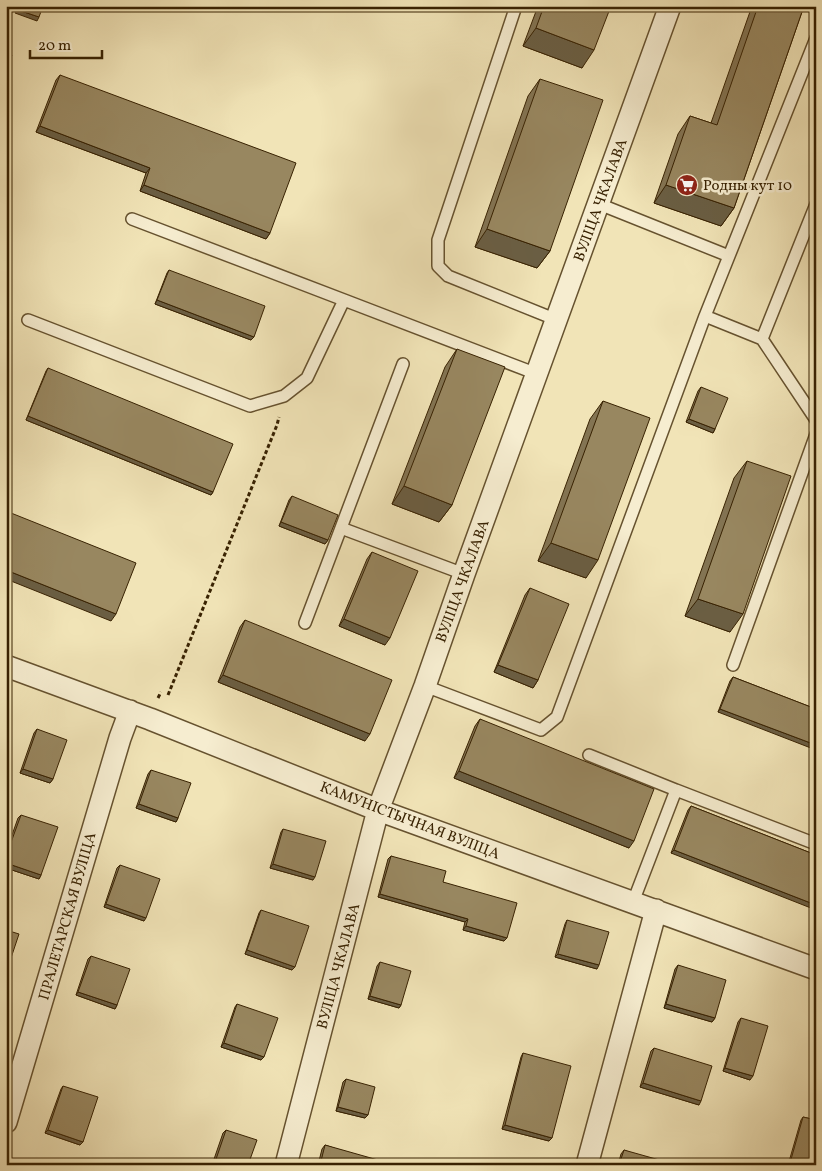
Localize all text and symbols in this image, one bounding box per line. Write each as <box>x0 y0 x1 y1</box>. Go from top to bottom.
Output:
scale bar <box>30 28 102 60</box>
text: 20 m <box>38 36 71 57</box>
street label: ВУЛІЦА ЧКАЛАВА <box>569 136 634 265</box>
supermarket icon: Родны кут 10 <box>675 173 699 197</box>
place label: Родны кут 10 <box>703 176 792 197</box>
street label: ВУЛІЦА ЧКАЛАВА <box>431 517 496 646</box>
street label: КАМУНІСТЫЧНАЯ ВУЛІЦА <box>316 777 503 866</box>
street label: ПРАЛЕТАРСКАЯ ВУЛІЦА <box>34 830 103 1003</box>
street label: ВУЛІЦА ЧКАЛАВА <box>313 901 366 1032</box>

